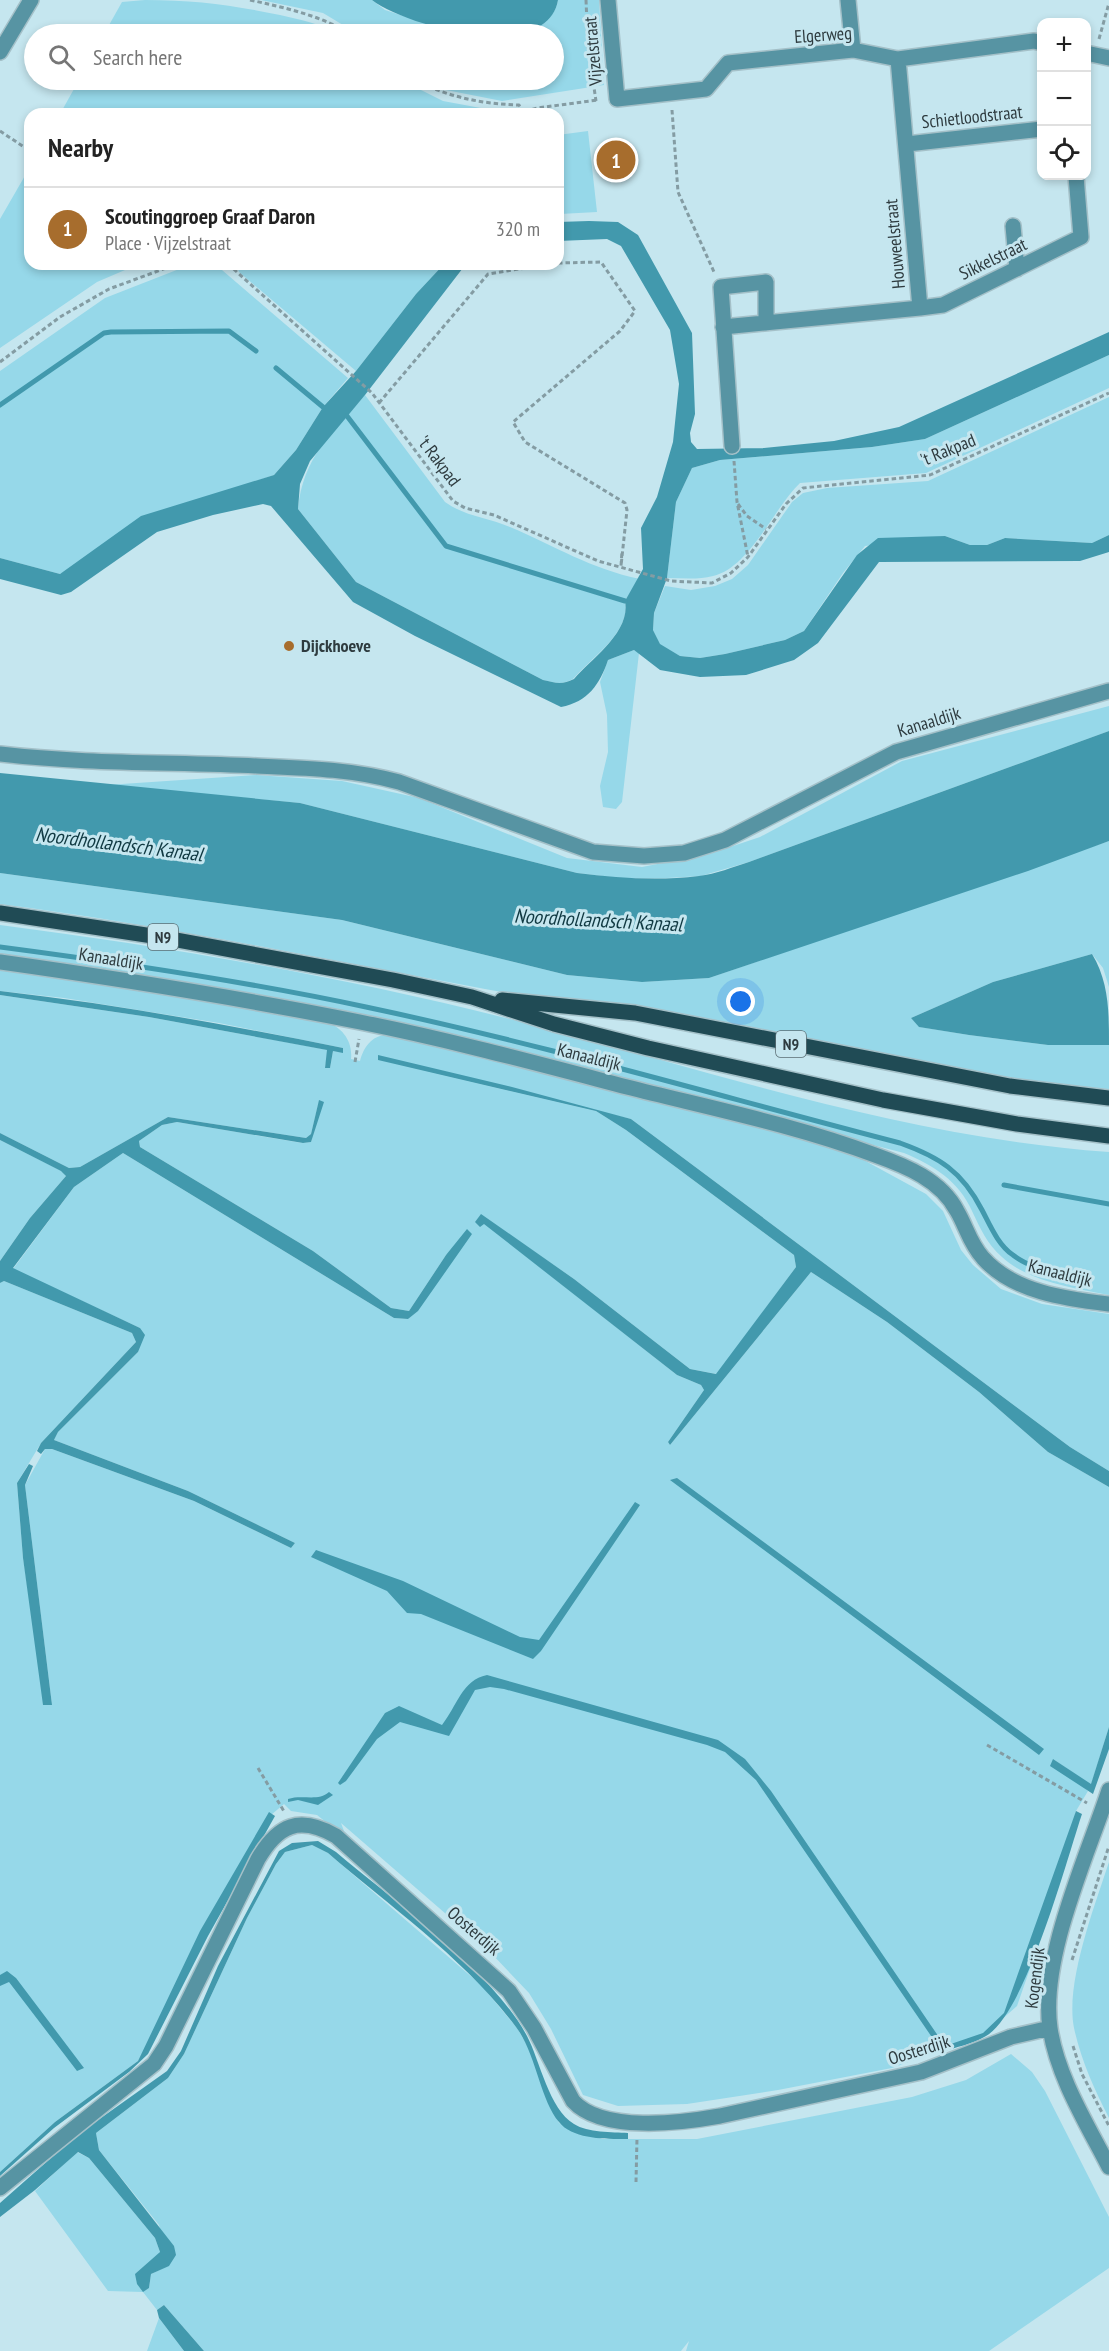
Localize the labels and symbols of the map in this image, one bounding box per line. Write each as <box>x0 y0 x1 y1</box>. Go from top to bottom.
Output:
street label: Vijzelstraat <box>578 15 607 88</box>
street label: Elgerweg <box>793 21 852 48</box>
street label: Schietloodstraat <box>920 100 1024 133</box>
pin: 1 <box>596 138 636 182</box>
street label: Houweelstraat <box>879 198 910 290</box>
street label: Sikkelstraat <box>955 232 1030 285</box>
street label: 't Rakpad <box>917 428 979 471</box>
street label: 't Rakpad <box>413 431 466 491</box>
place label: Dijckhoeve <box>301 634 371 657</box>
marker: Dijckhoeve <box>282 639 296 653</box>
street label: Kanaaldijk <box>895 701 963 742</box>
water label: Noordhollandsch Kanaal <box>34 821 206 867</box>
water label: Noordhollandsch Kanaal <box>513 903 685 938</box>
road number: N9 <box>148 924 178 950</box>
street label: Kanaaldijk <box>77 942 145 975</box>
your location <box>726 987 755 1016</box>
road number: N9 <box>776 1031 806 1057</box>
street label: Kanaaldijk <box>555 1038 623 1076</box>
street label: Kanaaldijk <box>1026 1254 1094 1292</box>
street label: Oosterdijk <box>443 1901 506 1960</box>
street label: Kogendijk <box>1019 1946 1050 2010</box>
street label: Oosterdijk <box>885 2029 953 2070</box>

